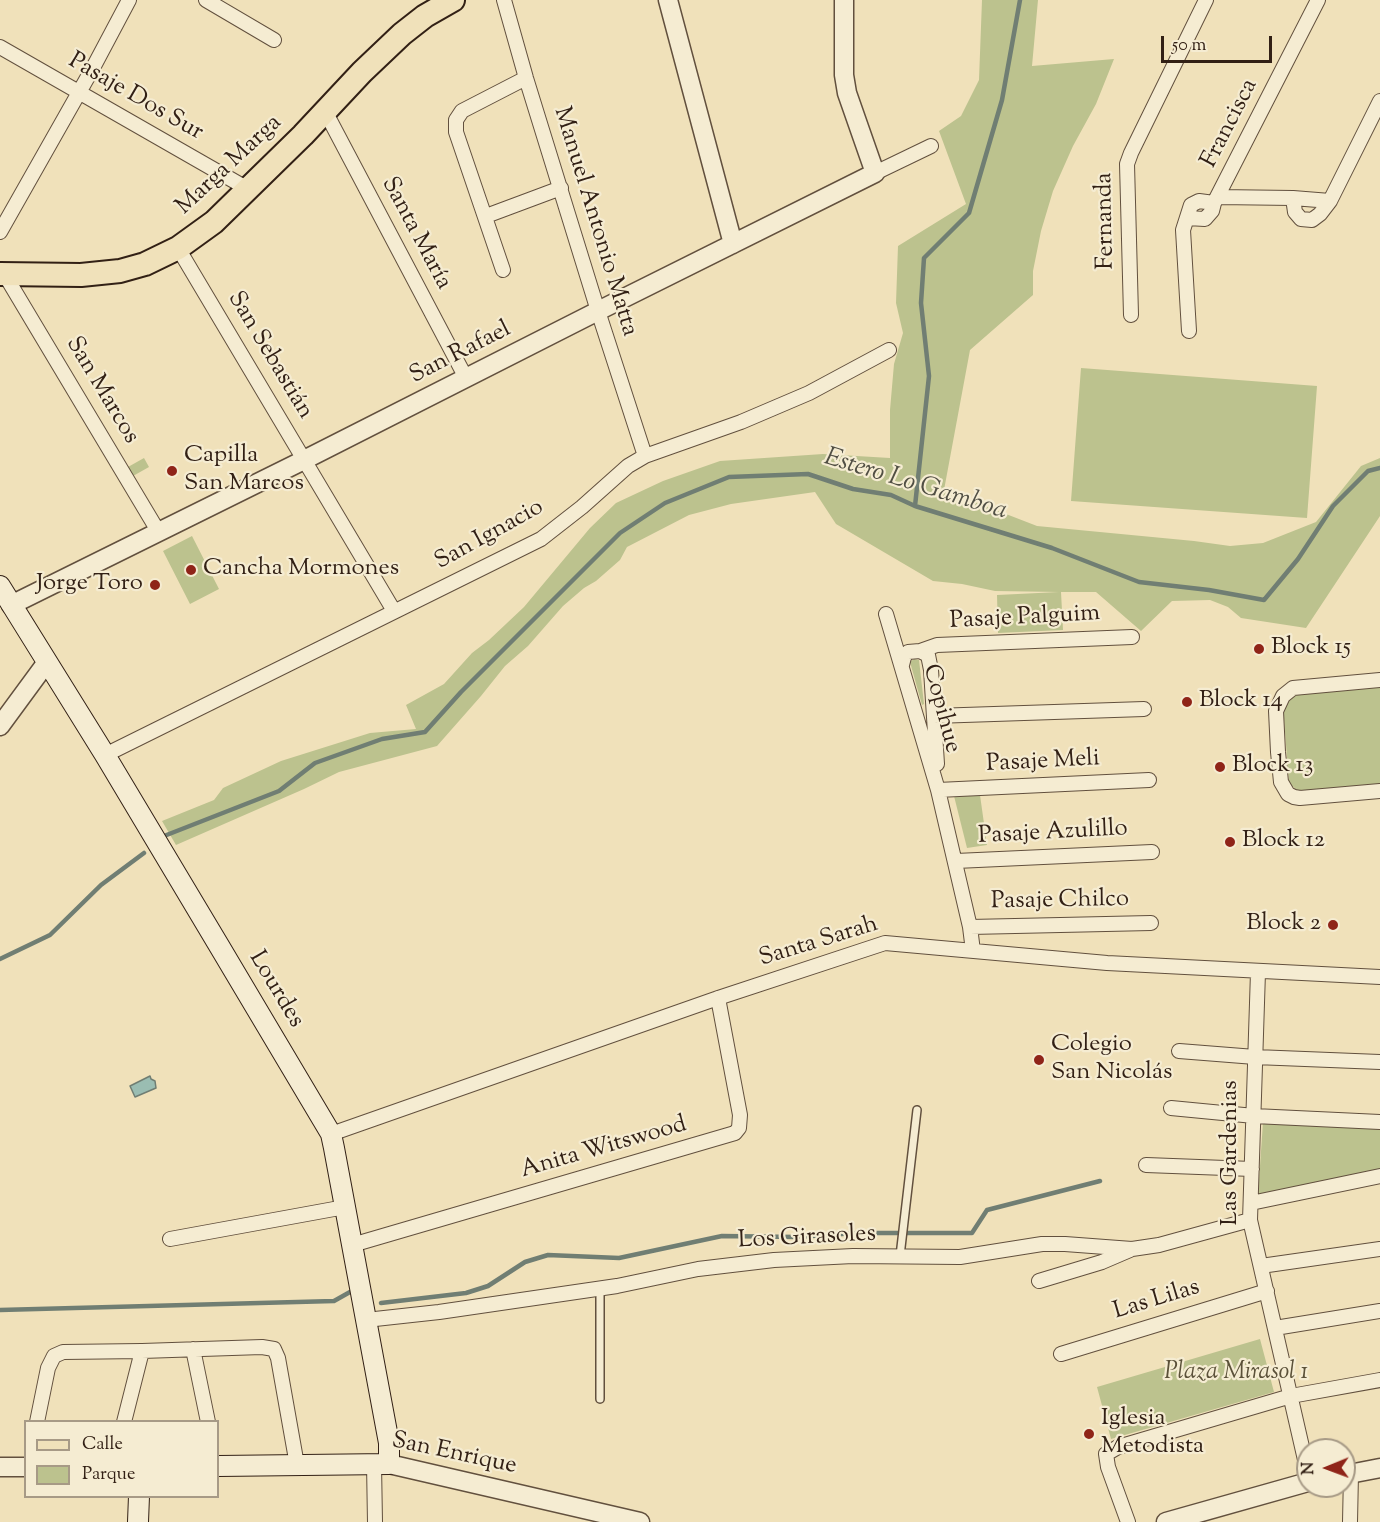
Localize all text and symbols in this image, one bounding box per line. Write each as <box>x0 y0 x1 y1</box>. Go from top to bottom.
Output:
scale bar <box>1164 24 1275 62</box>
text: 50 m <box>1172 33 1206 59</box>
street label: Pasaje Dos Sur <box>62 48 208 148</box>
street label: Francisca <box>1196 75 1266 173</box>
street label: Manuel Antonio Matta <box>545 104 643 340</box>
street label: Marga Marga <box>171 110 289 222</box>
street label: Fernanda <box>1092 172 1122 270</box>
street label: Santa María <box>373 173 457 295</box>
street label: San Sebastián <box>220 287 318 425</box>
street label: San Rafael <box>406 316 516 392</box>
street label: San Marcos <box>58 332 144 450</box>
place label: Capilla San Marcos <box>184 443 304 499</box>
water label: Estero Lo Gamboa <box>820 443 1010 529</box>
marker: Capilla San Marcos <box>165 464 179 478</box>
street label: San Ignacio <box>431 494 549 578</box>
place label: Cancha Mormones <box>203 556 399 584</box>
marker: Cancha Mormones <box>184 563 198 577</box>
place label: Jorge Toro <box>36 571 143 599</box>
marker: Jorge Toro <box>148 578 162 592</box>
street label: Pasaje Palguim <box>949 601 1101 637</box>
place label: Block 15 <box>1271 635 1351 663</box>
marker: Block 15 <box>1252 642 1266 656</box>
street label: Copihue <box>914 662 966 756</box>
place label: Block 14 <box>1199 688 1283 716</box>
marker: Block 14 <box>1180 695 1194 709</box>
street label: Pasaje Meli <box>985 746 1101 780</box>
place label: Block 13 <box>1232 753 1313 781</box>
marker: Block 13 <box>1213 760 1227 774</box>
street label: Pasaje Azulillo <box>978 816 1128 852</box>
place label: Block 12 <box>1242 828 1325 856</box>
marker: Block 12 <box>1223 835 1237 849</box>
street label: Pasaje Chilco <box>991 886 1129 918</box>
street label: Santa Sarah <box>756 911 882 975</box>
place label: Block 2 <box>1246 911 1321 939</box>
marker: Block 2 <box>1326 918 1340 932</box>
street label: Lourdes <box>241 946 309 1034</box>
place label: Colegio San Nicolás <box>1051 1032 1172 1088</box>
marker: Colegio San Nicolás <box>1032 1053 1046 1067</box>
street label: Las Gardenias <box>1218 1080 1246 1226</box>
street label: Anita Witswood <box>518 1112 690 1186</box>
street label: Los Girasoles <box>737 1221 877 1257</box>
street label: Las Lilas <box>1110 1274 1204 1328</box>
park label: Plaza Mirasol 1 <box>1164 1360 1308 1388</box>
place label: Iglesia Metodista <box>1101 1406 1204 1462</box>
legend <box>24 1420 219 1498</box>
marker: Iglesia Metodista <box>1082 1427 1096 1441</box>
street label: San Enrique <box>389 1428 519 1482</box>
text: Calle <box>82 1432 123 1458</box>
north arrow <box>1296 1438 1356 1498</box>
text: Parque <box>82 1462 135 1488</box>
text: N <box>1298 1462 1321 1475</box>

